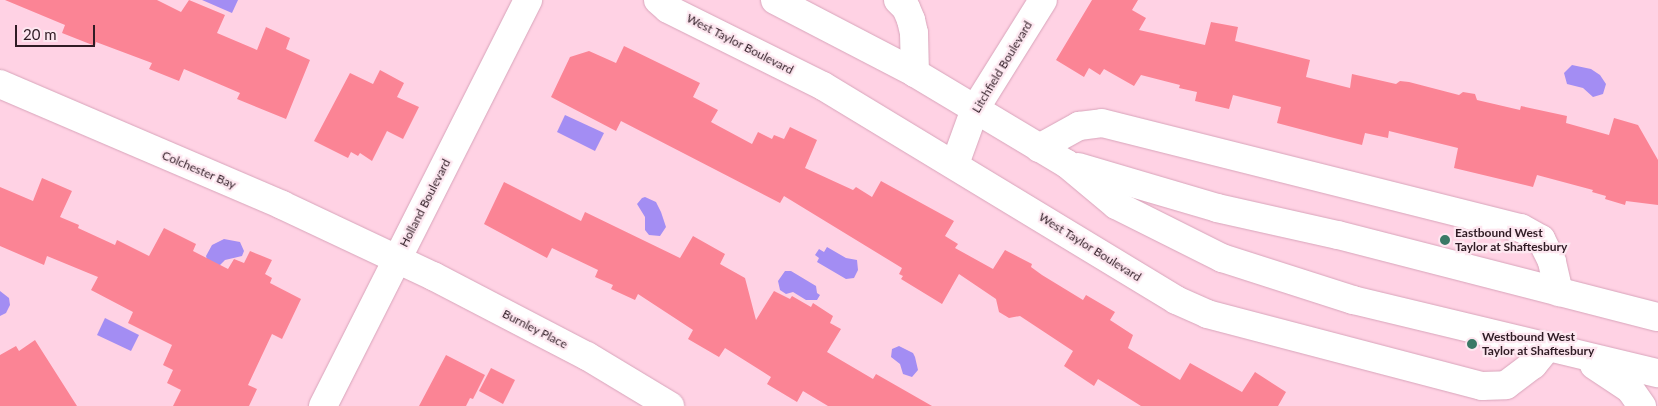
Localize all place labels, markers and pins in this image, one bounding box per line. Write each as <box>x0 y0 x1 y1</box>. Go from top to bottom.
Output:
place label: Eastbound West Taylor at Shaftesbury <box>1455 226 1568 254</box>
marker: Eastbound West Taylor at Shaftesbury <box>1439 234 1451 246</box>
place label: Westbound West Taylor at Shaftesbury <box>1482 330 1595 358</box>
marker: Westbound West Taylor at Shaftesbury <box>1466 338 1478 350</box>

